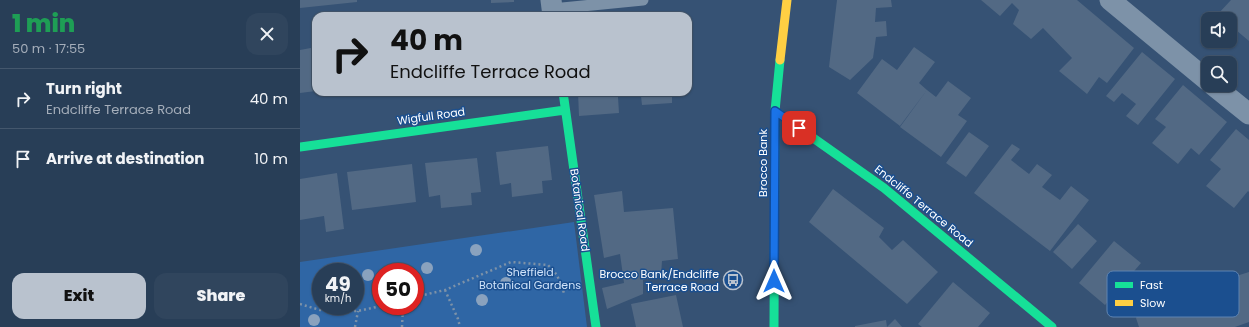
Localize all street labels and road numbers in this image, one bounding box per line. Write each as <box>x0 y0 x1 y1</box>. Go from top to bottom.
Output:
street label: Wigfull Road <box>396 103 466 129</box>
street label: Brocco Bank <box>755 129 771 197</box>
street label: Endcliffe Terrace Road <box>871 161 977 251</box>
street label: Botanical Road <box>566 168 594 252</box>

